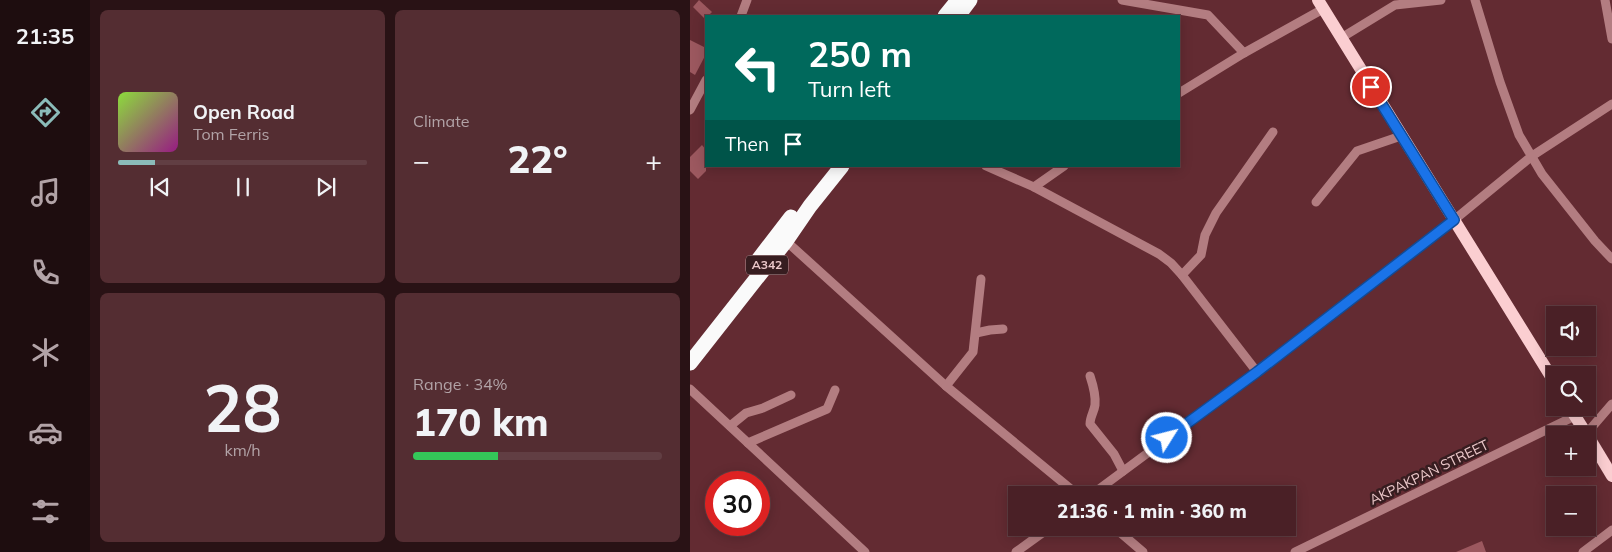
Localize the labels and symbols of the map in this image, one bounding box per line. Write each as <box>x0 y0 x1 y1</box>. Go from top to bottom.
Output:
pin <box>1350 66 1392 108</box>
road number: A342 <box>746 256 788 274</box>
position arrow <box>1140 411 1192 463</box>
street label: AKPAKPAN STREET <box>1366 435 1492 509</box>
speed limit sign: 30 <box>705 471 770 536</box>

